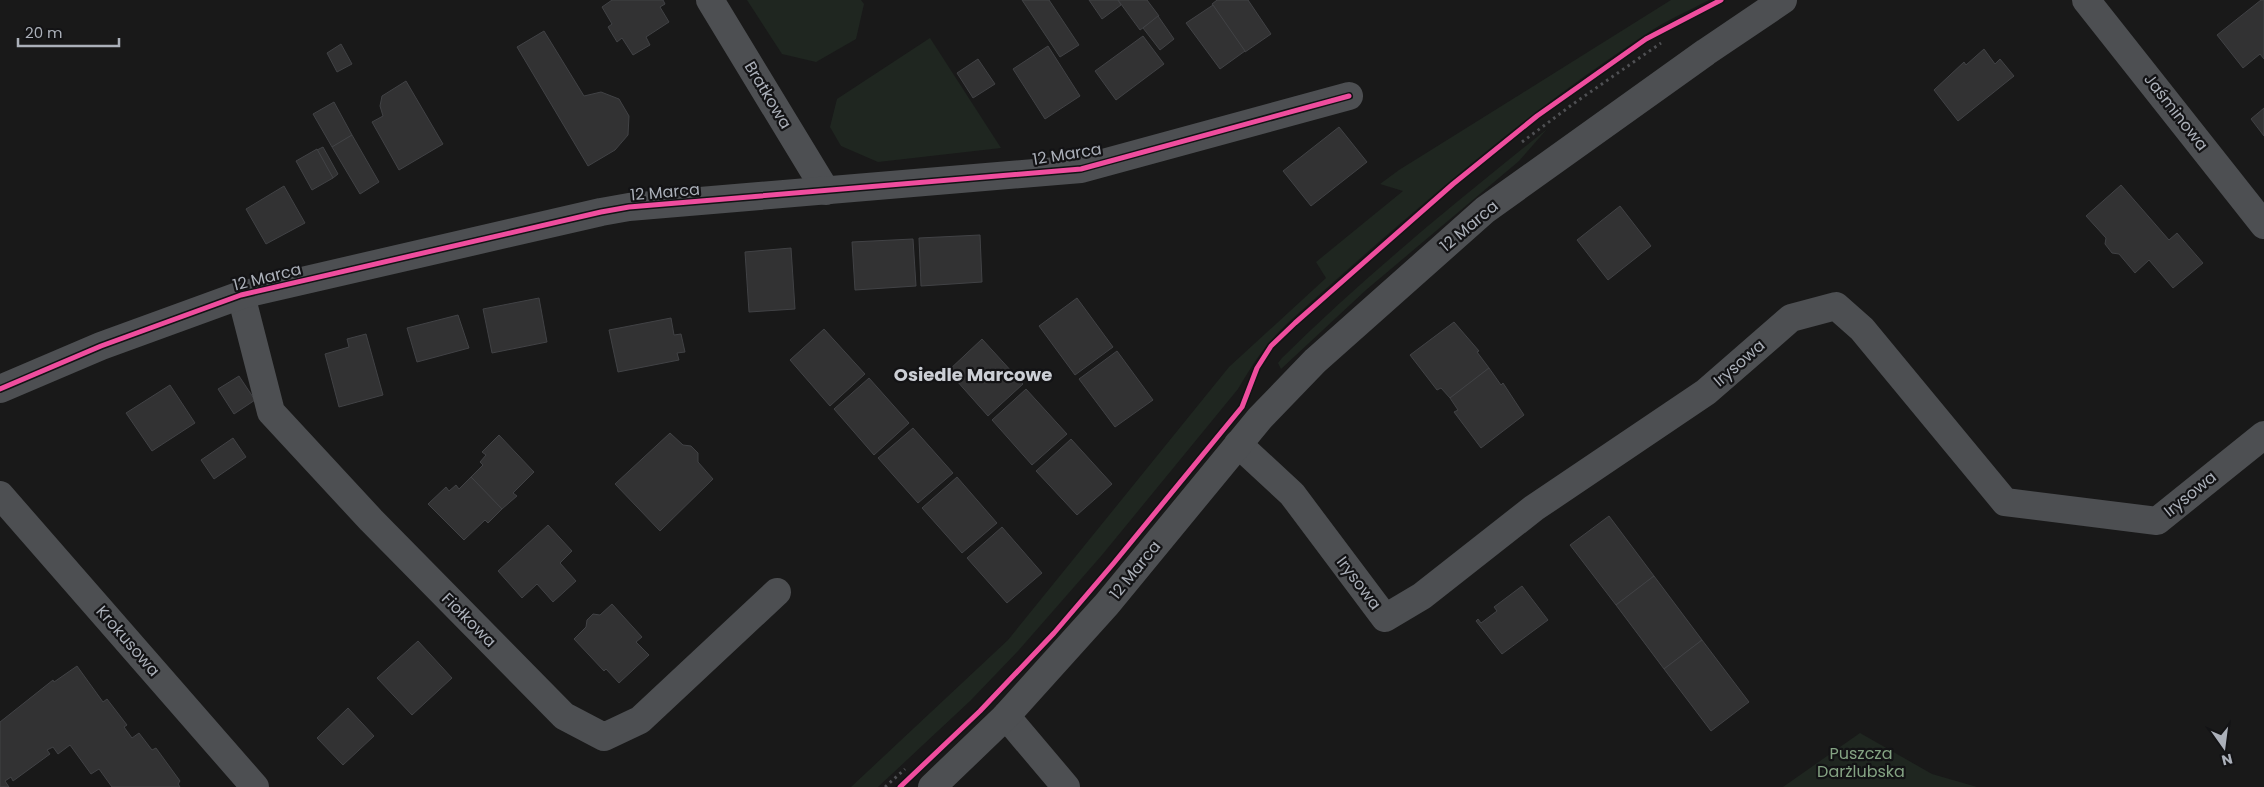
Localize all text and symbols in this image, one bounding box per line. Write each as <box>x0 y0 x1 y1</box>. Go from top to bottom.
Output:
scale bar <box>18 15 119 47</box>
text: 20 m <box>25 22 63 43</box>
street label: Bratkowa <box>739 57 797 133</box>
street label: Jaśminowa <box>2138 68 2214 156</box>
street label: 12 Marca <box>1031 137 1103 171</box>
street label: 12 Marca <box>629 178 701 206</box>
street label: 12 Marca <box>1435 195 1503 257</box>
street label: 12 Marca <box>230 257 304 297</box>
street label: Irysowa <box>1708 334 1770 392</box>
district label: Osiedle Marcowe <box>894 362 1052 387</box>
street label: Irysowa <box>2159 466 2221 522</box>
street label: 12 Marca <box>1104 536 1166 604</box>
street label: Irysowa <box>1331 552 1387 614</box>
street label: Fiołkowa <box>437 588 501 652</box>
street label: Krokusowa <box>91 601 165 681</box>
north arrow <box>2199 722 2249 772</box>
park label: Puszcza Darżlubska <box>1817 742 1905 783</box>
text: N <box>2220 749 2235 771</box>

